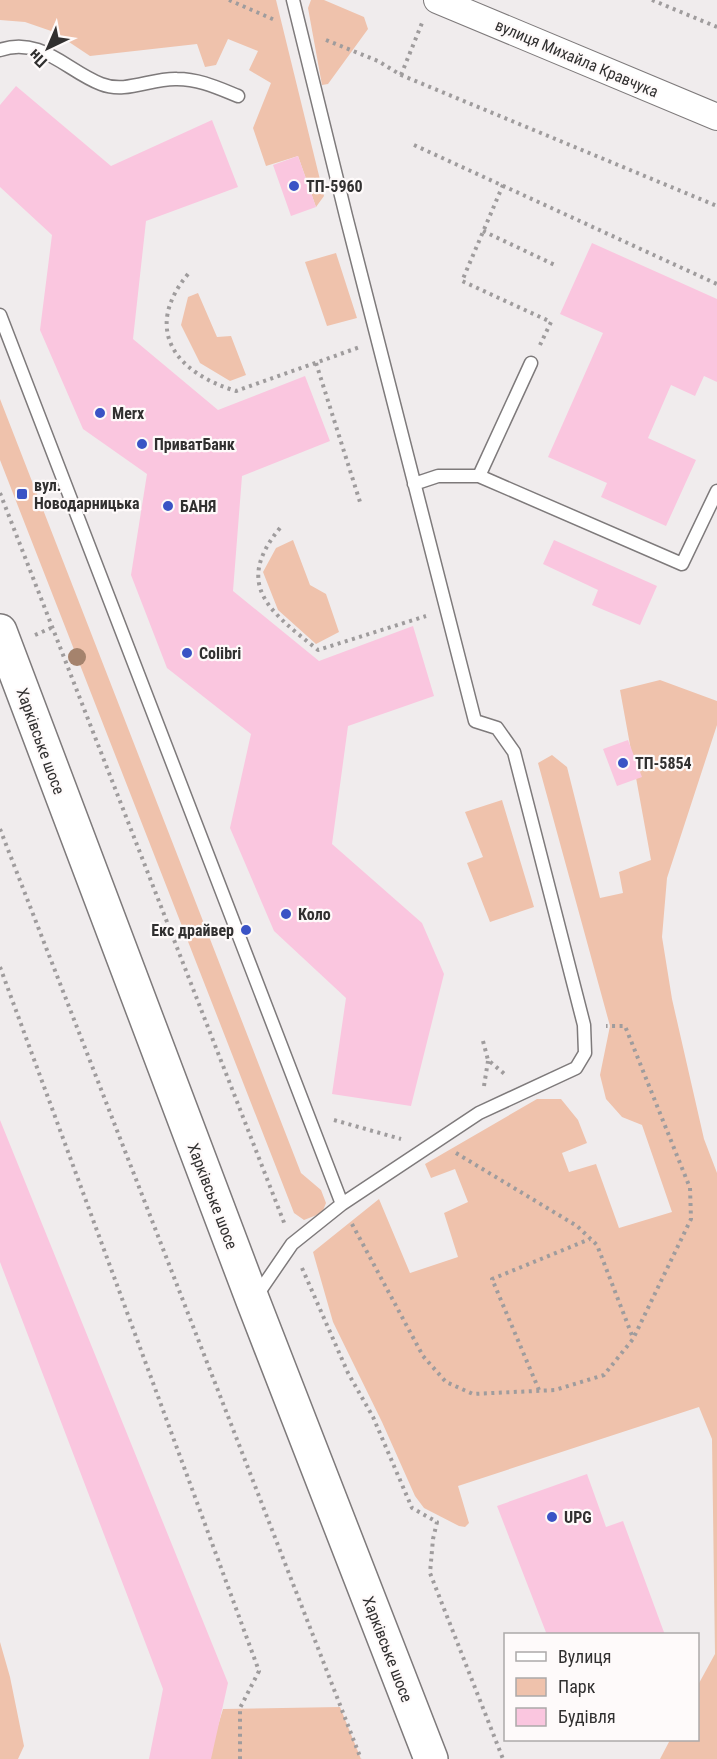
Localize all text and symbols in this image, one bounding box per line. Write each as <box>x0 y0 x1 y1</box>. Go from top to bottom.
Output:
street label: вулиця Михайла Кравчука <box>492 15 661 101</box>
north arrow <box>18 18 78 78</box>
text: Пн <box>25 45 51 71</box>
place label: ТП-5960 <box>306 177 363 196</box>
marker: ТП-5960 <box>287 179 301 193</box>
place label: Merx <box>112 404 145 423</box>
marker: Merx <box>93 406 107 420</box>
place label: ПриватБанк <box>154 435 235 454</box>
marker: ПриватБанк <box>135 437 149 451</box>
place label: вул. Новодарницька <box>34 476 140 513</box>
marker: вул. Новодарницька <box>15 487 29 501</box>
place label: БАНЯ <box>180 497 216 516</box>
marker: БАНЯ <box>161 499 175 513</box>
place label: Colibri <box>199 644 241 663</box>
marker: Colibri <box>180 646 194 660</box>
street label: Харківське шосе <box>12 685 69 797</box>
place label: ТП-5854 <box>635 754 692 773</box>
marker: ТП-5854 <box>616 756 630 770</box>
place label: Коло <box>298 905 331 924</box>
marker: Коло <box>279 907 293 921</box>
place label: Екс драйвер <box>151 921 234 940</box>
marker: Екс драйвер <box>239 923 253 937</box>
street label: Харківське шосе <box>184 1141 241 1252</box>
place label: UPG <box>564 1508 592 1527</box>
marker: UPG <box>545 1510 559 1524</box>
street label: Харківське шосе <box>359 1594 416 1705</box>
legend <box>504 1633 699 1741</box>
text: Вулиця <box>558 1646 612 1667</box>
text: Парк <box>558 1676 596 1697</box>
text: Будівля <box>558 1706 616 1727</box>

